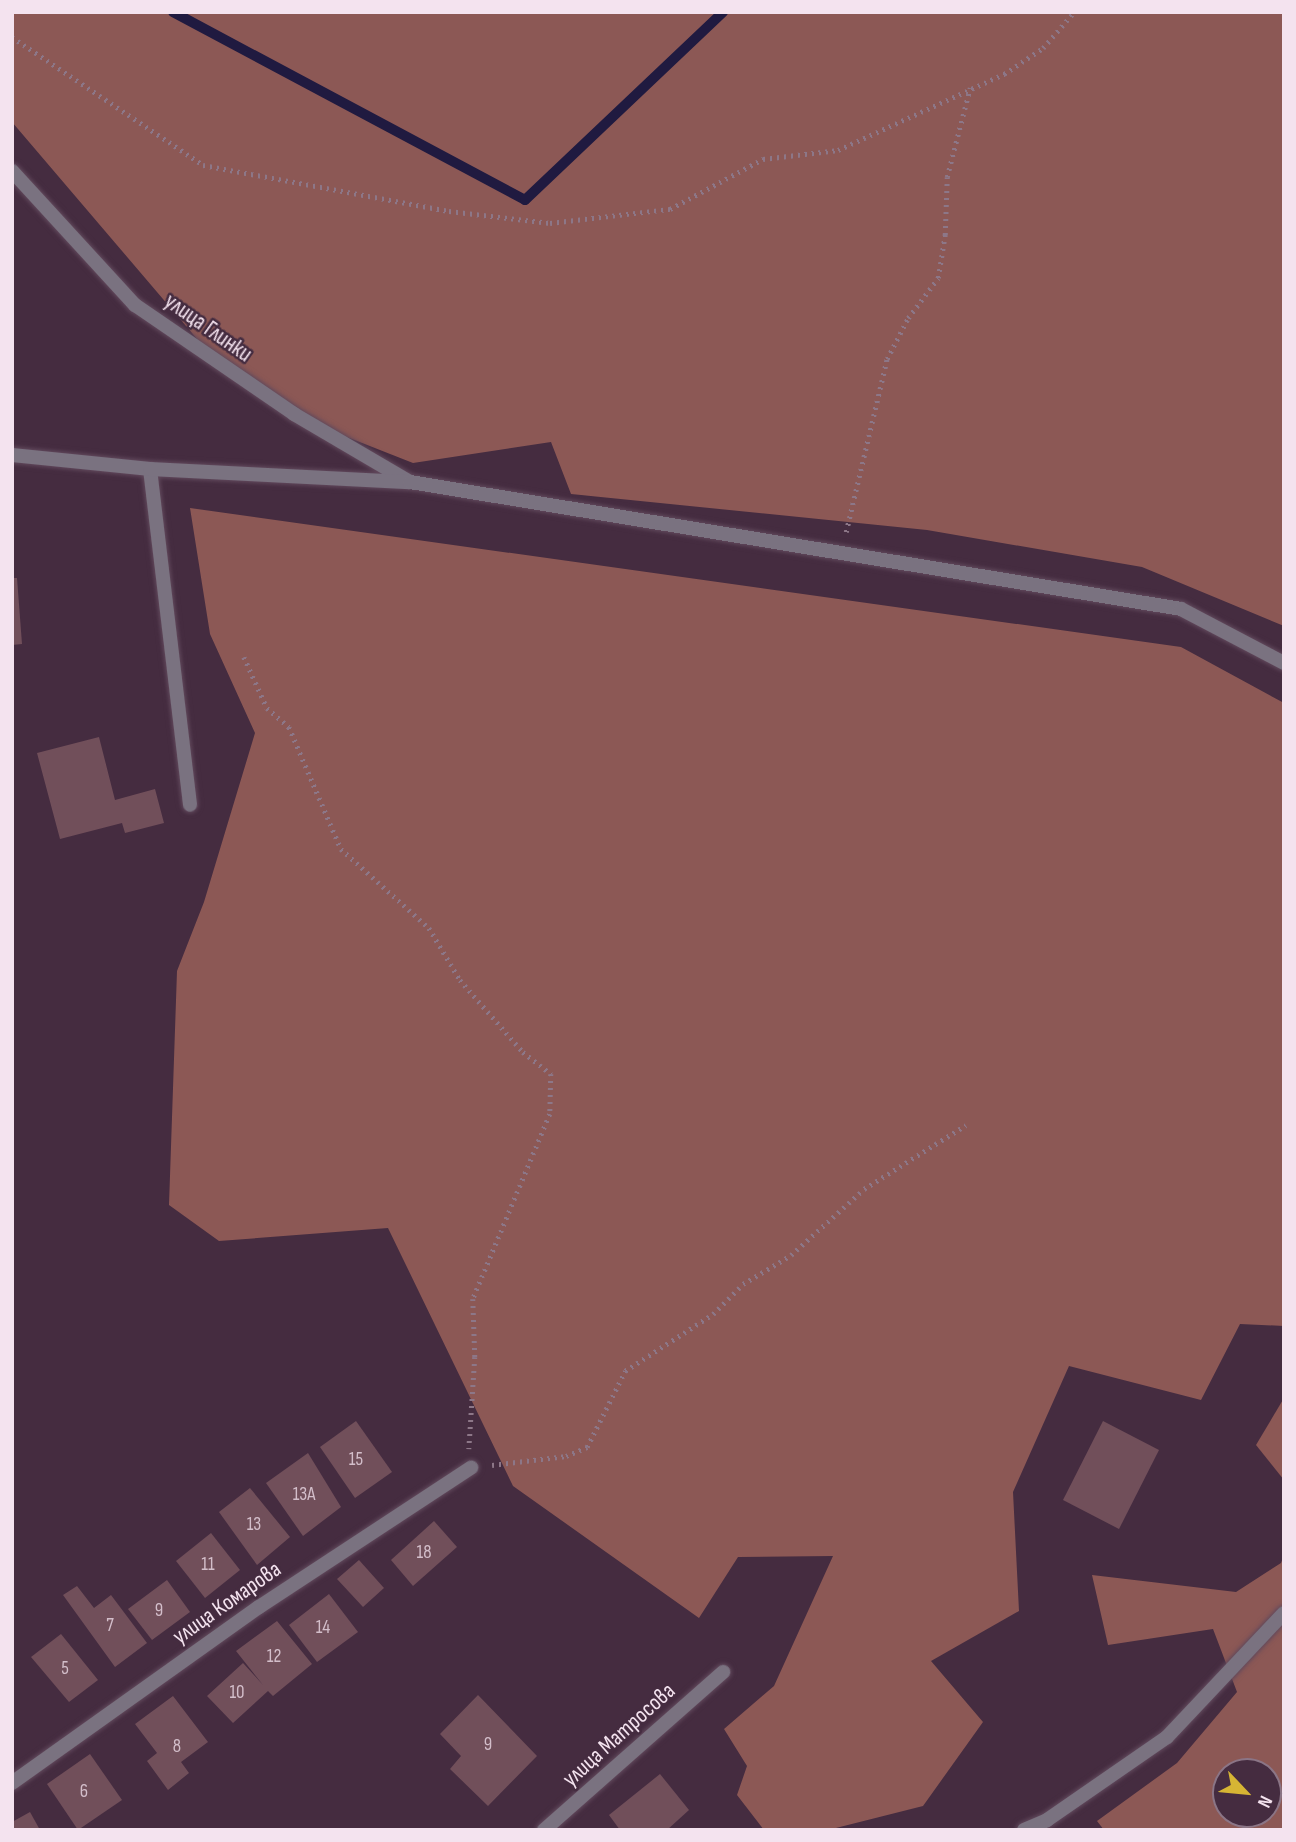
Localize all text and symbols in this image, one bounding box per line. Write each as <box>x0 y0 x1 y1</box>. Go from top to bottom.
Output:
street label: улица Глинки <box>159 288 257 368</box>
house number: 15 <box>349 1449 363 1471</box>
house number: 13А <box>293 1484 315 1506</box>
house number: 13 <box>247 1514 261 1536</box>
house number: 18 <box>417 1542 431 1564</box>
house number: 11 <box>201 1554 215 1576</box>
street label: улица Комарова <box>168 1556 286 1650</box>
house number: 9 <box>155 1600 163 1622</box>
house number: 7 <box>106 1615 114 1637</box>
house number: 14 <box>316 1617 330 1639</box>
house number: 12 <box>267 1646 281 1668</box>
house number: 5 <box>61 1658 69 1680</box>
street label: улица Матросова <box>557 1677 681 1793</box>
house number: 10 <box>229 1682 245 1704</box>
house number: 9 <box>484 1734 492 1756</box>
house number: 8 <box>173 1736 181 1758</box>
north arrow <box>1212 1758 1282 1828</box>
house number: 6 <box>80 1781 88 1803</box>
text: N <box>1252 1792 1277 1811</box>

